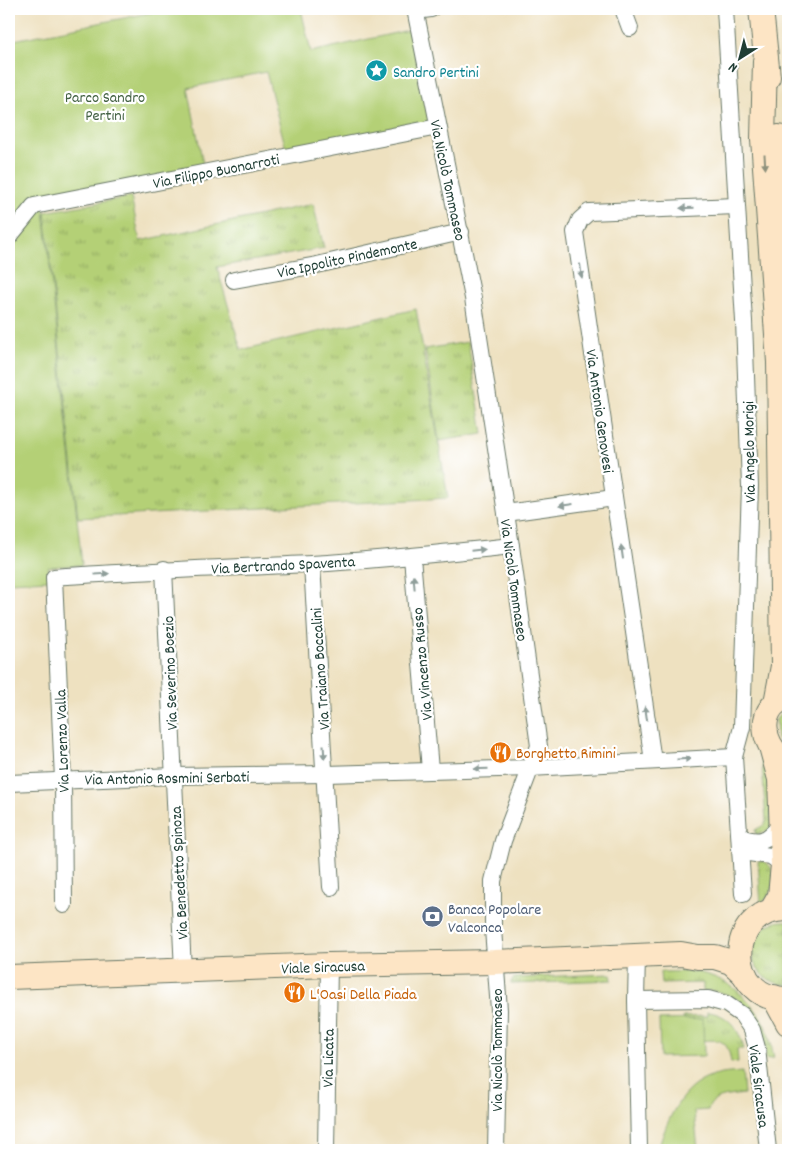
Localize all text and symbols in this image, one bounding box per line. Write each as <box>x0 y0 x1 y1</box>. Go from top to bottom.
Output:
north arrow <box>714 32 764 82</box>
text: N <box>725 57 742 77</box>
place icon: Sandro Pertini <box>365 59 389 83</box>
place label: Sandro Pertini <box>393 62 479 85</box>
park label: Parco Sandro Pertini <box>65 87 145 128</box>
street label: Via Nicolò Tommaseo <box>422 118 471 243</box>
street label: Via Filippo Buonarroti <box>151 149 282 196</box>
one-way arrow <box>761 154 769 170</box>
one-way arrow <box>679 204 695 212</box>
street label: Via Ippolito Pindemonte <box>275 233 420 286</box>
one-way arrow <box>577 263 585 279</box>
street label: Via Antonio Genovesi <box>578 348 619 475</box>
street label: Via Angelo Morigi <box>738 401 763 503</box>
one-way arrow <box>558 501 574 509</box>
street label: Via Nicolò Tommaseo <box>493 518 532 643</box>
one-way arrow <box>618 543 626 559</box>
one-way arrow <box>470 546 486 554</box>
street label: Via Bertrando Spaventa <box>211 551 356 582</box>
one-way arrow <box>95 569 111 577</box>
one-way arrow <box>410 574 418 590</box>
street label: Via Traiano Boccalini <box>306 607 337 731</box>
street label: Via Vincenzo Russo <box>407 607 440 721</box>
street label: Via Severino Boezio <box>158 615 185 731</box>
street label: Via Lorenzo Valla <box>50 689 77 793</box>
one-way arrow <box>642 704 650 720</box>
restaurant icon: Borghetto Rimini <box>488 740 512 764</box>
place label: Borghetto Rimini <box>516 743 616 766</box>
one-way arrow <box>321 744 329 760</box>
one-way arrow <box>676 755 692 763</box>
one-way arrow <box>473 765 489 773</box>
street label: Via Antonio Rosmini Serbati <box>84 767 250 792</box>
street label: Via Benedetto Spinoza <box>165 805 195 940</box>
place label: Banca Popolare Valconca <box>448 899 541 940</box>
bank icon: Banca Popolare Valconca <box>420 905 444 929</box>
street label: Viale Siracusa <box>281 956 366 981</box>
restaurant icon: L'Oasi Della Piada <box>282 981 306 1005</box>
place label: L'Oasi Della Piada <box>310 984 417 1007</box>
street label: Via Nicolò Tommaseo <box>487 988 510 1112</box>
street label: Via Licata <box>317 1028 342 1088</box>
street label: Viale Siracusa <box>741 1043 774 1130</box>

